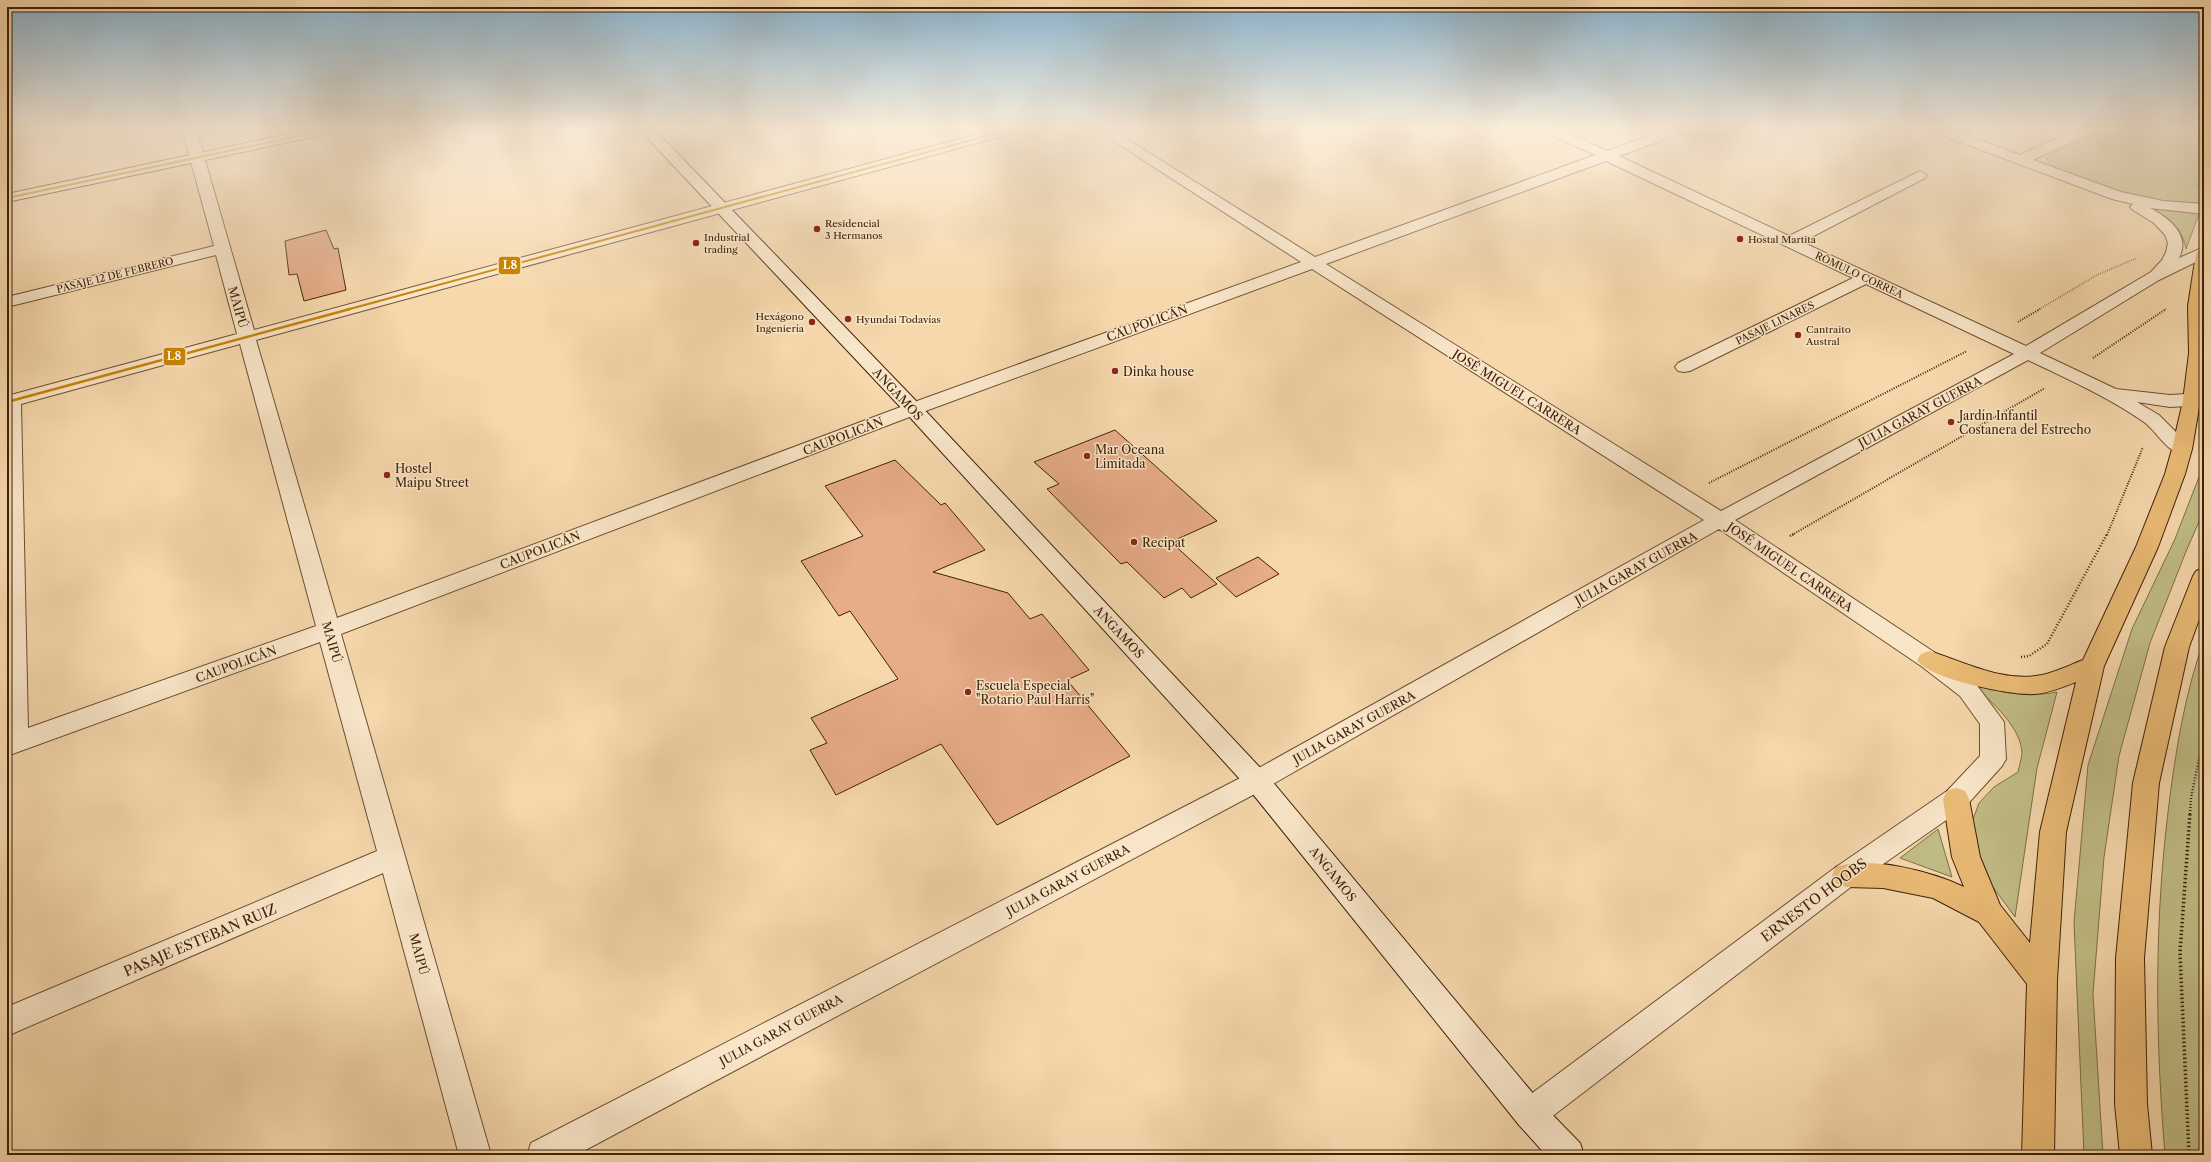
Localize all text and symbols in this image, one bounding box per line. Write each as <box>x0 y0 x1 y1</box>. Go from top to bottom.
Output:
place label: Residencial 3 Hermanos <box>825 217 883 242</box>
marker: Residencial 3 Hermanos <box>812 224 822 234</box>
place label: Industrial trading <box>704 231 750 256</box>
place label: Hostal Martita <box>1748 233 1817 246</box>
marker: Hostal Martita <box>1735 234 1745 244</box>
marker: Industrial trading <box>691 238 701 248</box>
street label: RÓMULO CORREA <box>1813 249 1906 301</box>
street label: PASAJE 12 DE FEBRERO <box>55 254 175 296</box>
line badge: L8 <box>498 256 521 275</box>
text: L8 <box>503 258 517 272</box>
street label: MAIPÚ <box>225 284 252 330</box>
street label: PASAJE LINARES <box>1734 298 1816 348</box>
street label: CAUPOLICÁN <box>1104 300 1190 345</box>
place label: Hexágono Ingeniería <box>756 310 805 335</box>
place label: Hyundai Todavías <box>856 313 941 326</box>
marker: Hyundai Todavías <box>843 314 853 324</box>
marker: Hexágono Ingeniería <box>807 317 817 327</box>
place label: Cantraito Austral <box>1805 323 1851 348</box>
marker: Cantraito Austral <box>1793 330 1803 340</box>
street label: JOSÉ MIGUEL CARRERA <box>1448 344 1586 438</box>
line badge: L8 <box>163 347 186 366</box>
text: L8 <box>167 349 181 363</box>
street label: ANGAMOS <box>869 364 926 423</box>
place label: Dinka house <box>1123 364 1194 379</box>
marker: Dinka house <box>1110 366 1120 376</box>
street label: JULIA GARAY GUERRA <box>1854 373 1985 452</box>
place label: Jardín Infantil Costanera del Estrecho <box>1957 408 2091 437</box>
street label: CAUPOLICÁN <box>800 413 885 458</box>
marker: Jardín Infantil Costanera del Estrecho <box>1946 417 1956 427</box>
place label: Mar Oceana Limitada <box>1095 442 1165 471</box>
marker: Mar Oceana Limitada <box>1082 451 1092 461</box>
place label: Hostel Maipu Street <box>395 461 470 490</box>
marker: Hostel Maipu Street <box>382 470 392 480</box>
street label: JOSÉ MIGUEL CARRERA <box>1722 517 1857 615</box>
street label: CAUPOLICÁN <box>497 527 582 572</box>
street label: JULIA GARAY GUERRA <box>1570 528 1701 609</box>
place label: Recipat <box>1142 535 1186 550</box>
marker: Recipat <box>1129 537 1139 547</box>
street label: ANGAMOS <box>1090 602 1147 661</box>
street label: MAIPÚ <box>319 619 346 665</box>
street label: CAUPOLICÁN <box>193 641 279 686</box>
place label: Escuela Especial "Rotario Paul Harris" <box>976 678 1094 707</box>
marker: Escuela Especial "Rotario Paul Harris" <box>963 687 973 697</box>
street label: JULIA GARAY GUERRA <box>1288 687 1419 768</box>
street label: JULIA GARAY GUERRA <box>1002 841 1133 920</box>
street label: ANGAMOS <box>1306 843 1360 904</box>
street label: ERNESTO HOOBS <box>1757 854 1871 946</box>
street label: PASAJE ESTEBAN RUIZ <box>121 900 279 980</box>
street label: MAIPÚ <box>406 931 433 977</box>
street label: JULIA GARAY GUERRA <box>715 991 846 1070</box>

